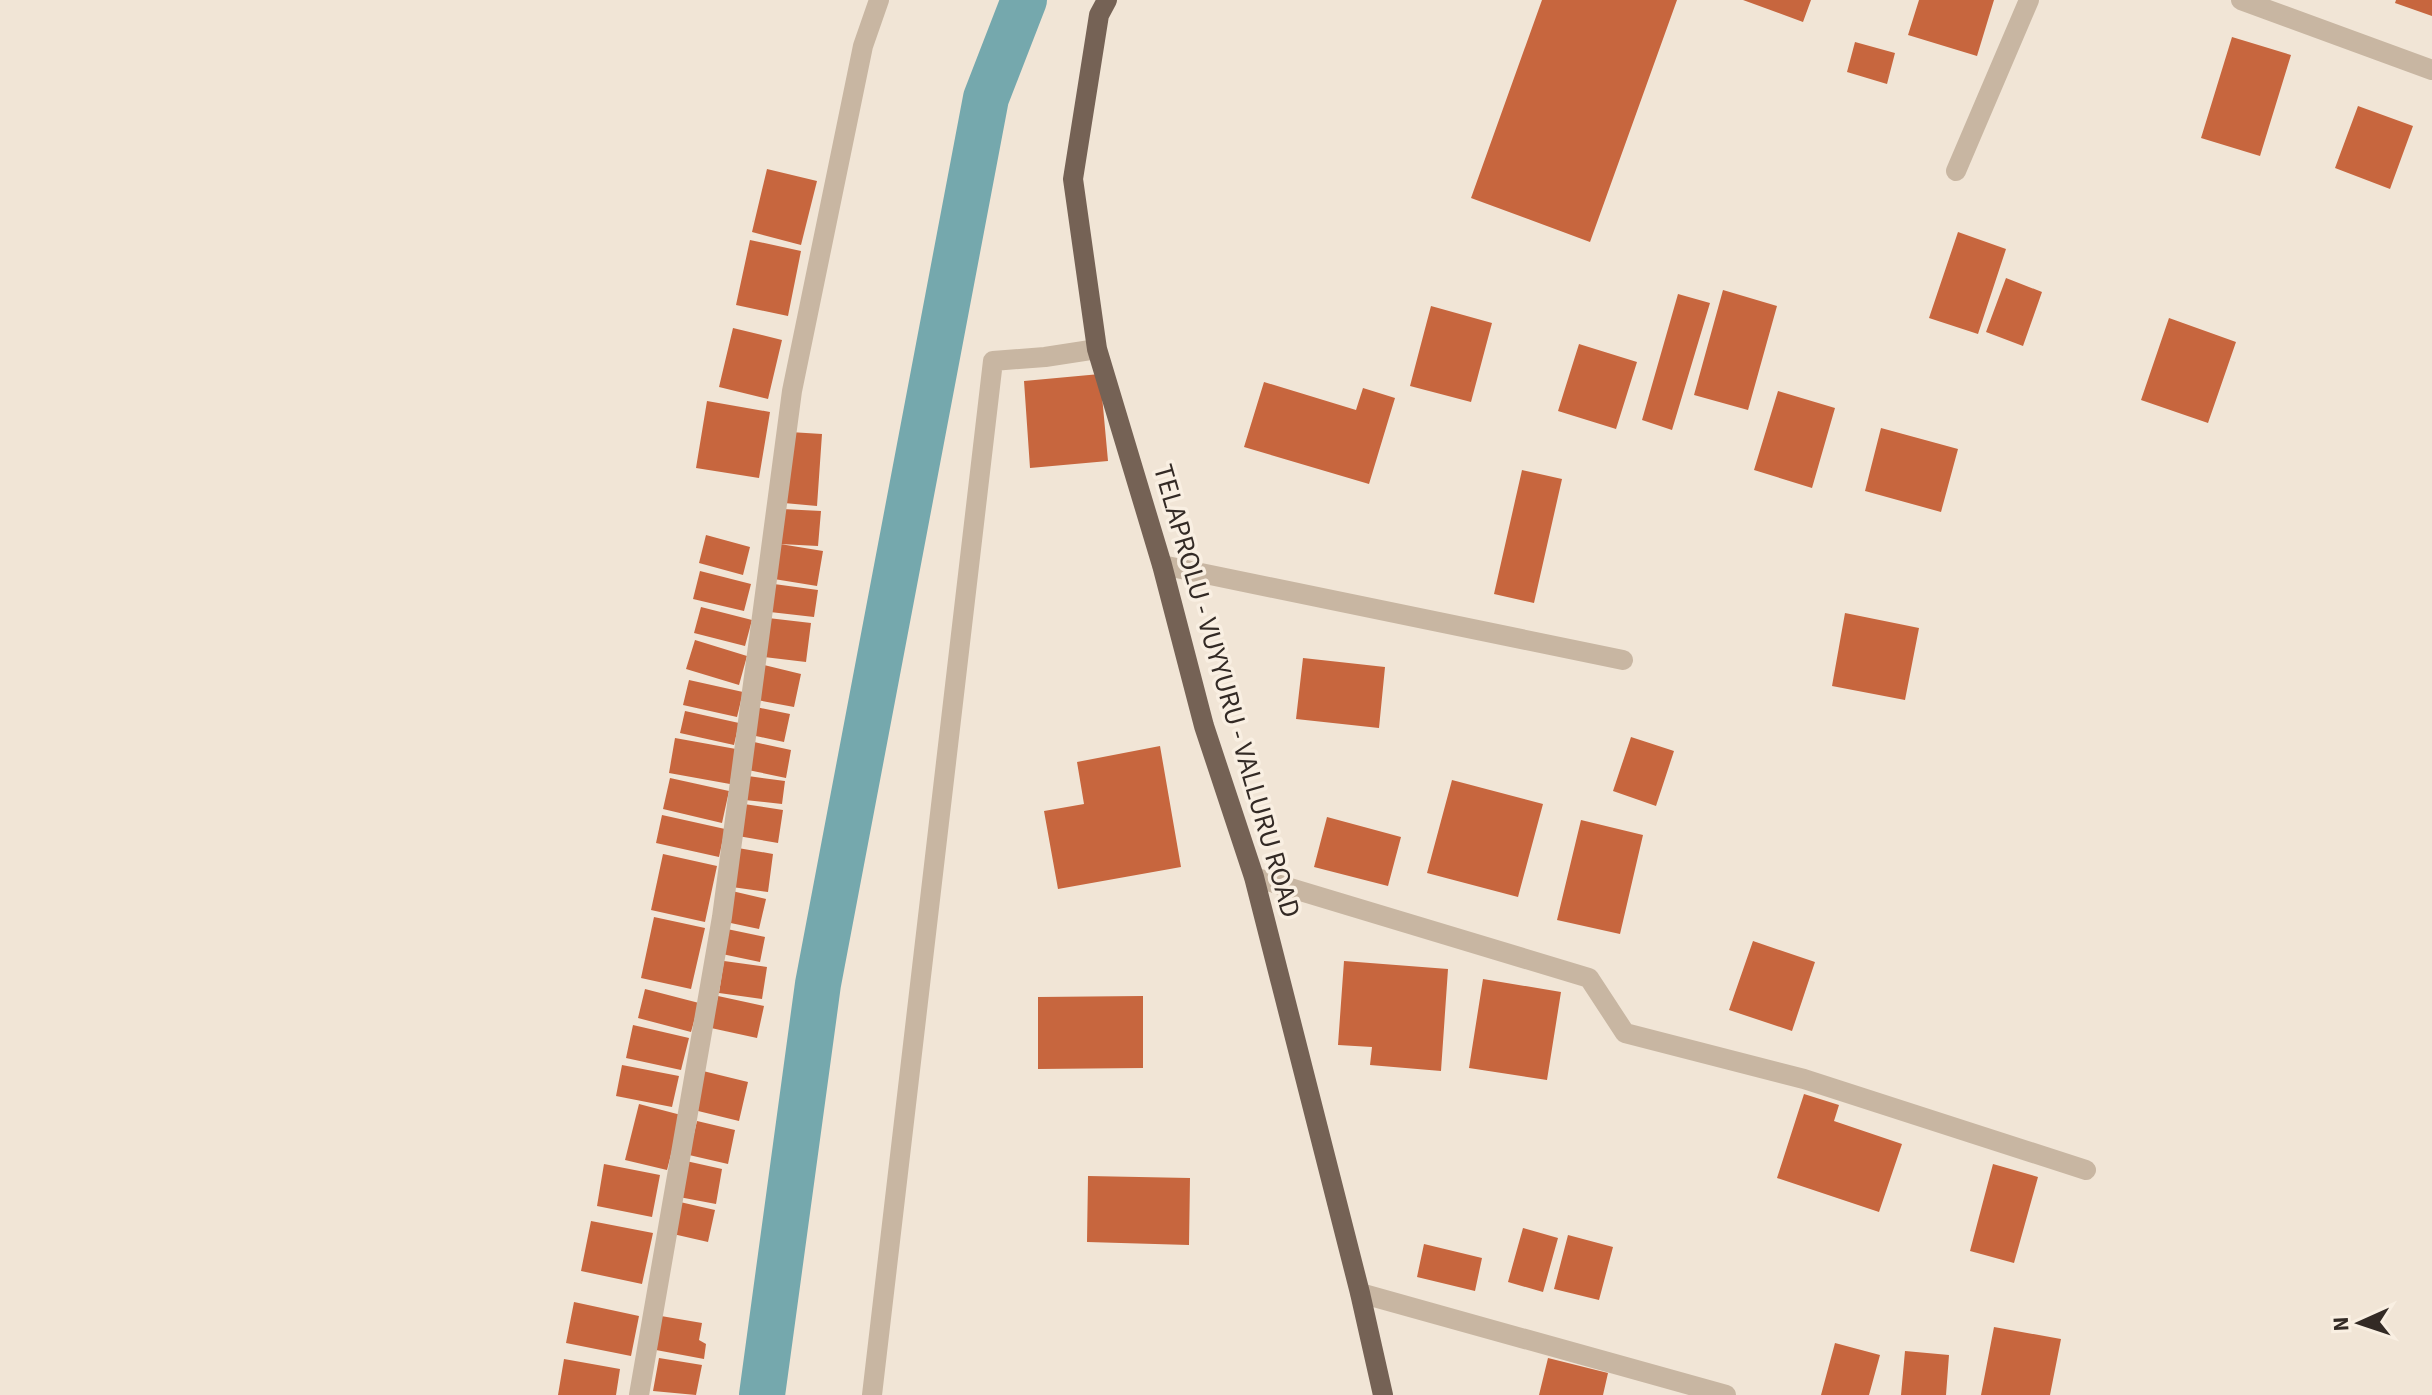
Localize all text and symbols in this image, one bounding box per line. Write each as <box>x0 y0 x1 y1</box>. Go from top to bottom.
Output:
street label: TELAPROLU - VUYYURU - VALLURU ROAD <box>1143 460 1311 922</box>
north arrow <box>2320 1283 2400 1363</box>
text: N <box>2325 1316 2357 1332</box>

